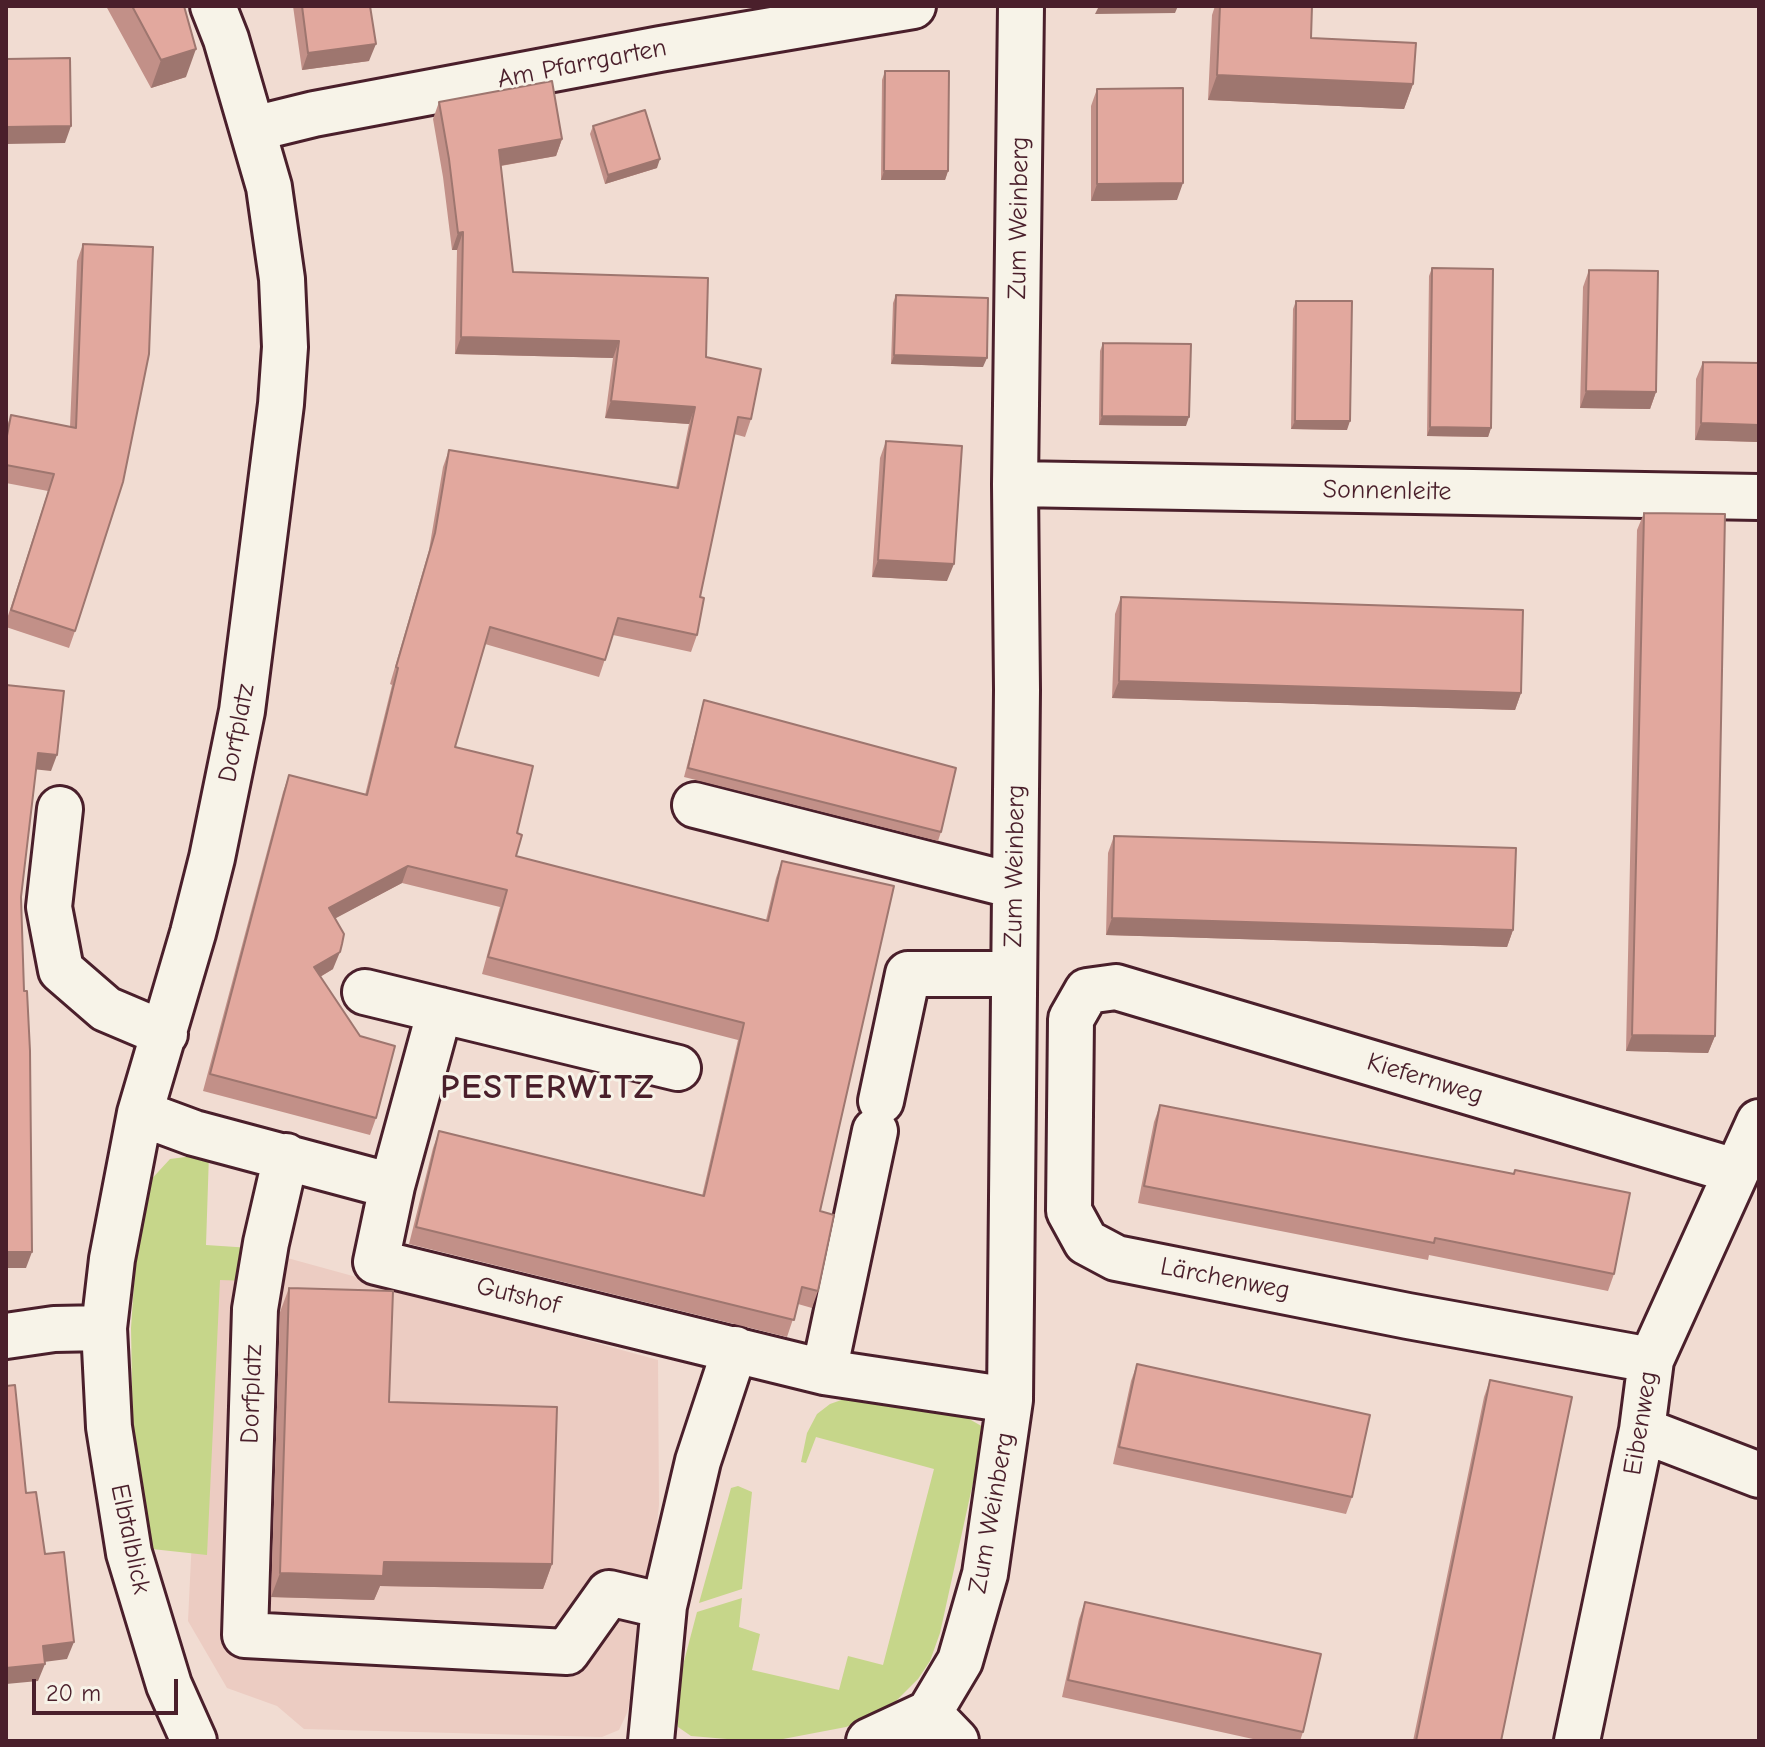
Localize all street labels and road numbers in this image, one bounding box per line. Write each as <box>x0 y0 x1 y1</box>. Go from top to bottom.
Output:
street label: Am Pfarrgarten <box>495 32 669 96</box>
street label: Zum Weinberg <box>1002 136 1036 300</box>
street label: Sonnenleite <box>1322 474 1452 508</box>
street label: Dorfplatz <box>212 681 262 785</box>
street label: Zum Weinberg <box>998 784 1032 948</box>
street label: Kiefernweg <box>1363 1047 1487 1111</box>
street label: Lärchenweg <box>1158 1251 1292 1307</box>
street label: Gutshof <box>473 1271 563 1321</box>
street label: Dorfplatz <box>235 1344 269 1444</box>
street label: Eibenweg <box>1617 1369 1665 1477</box>
street label: Zum Weinberg <box>962 1430 1022 1596</box>
street label: Elbtalblick <box>103 1481 157 1597</box>

